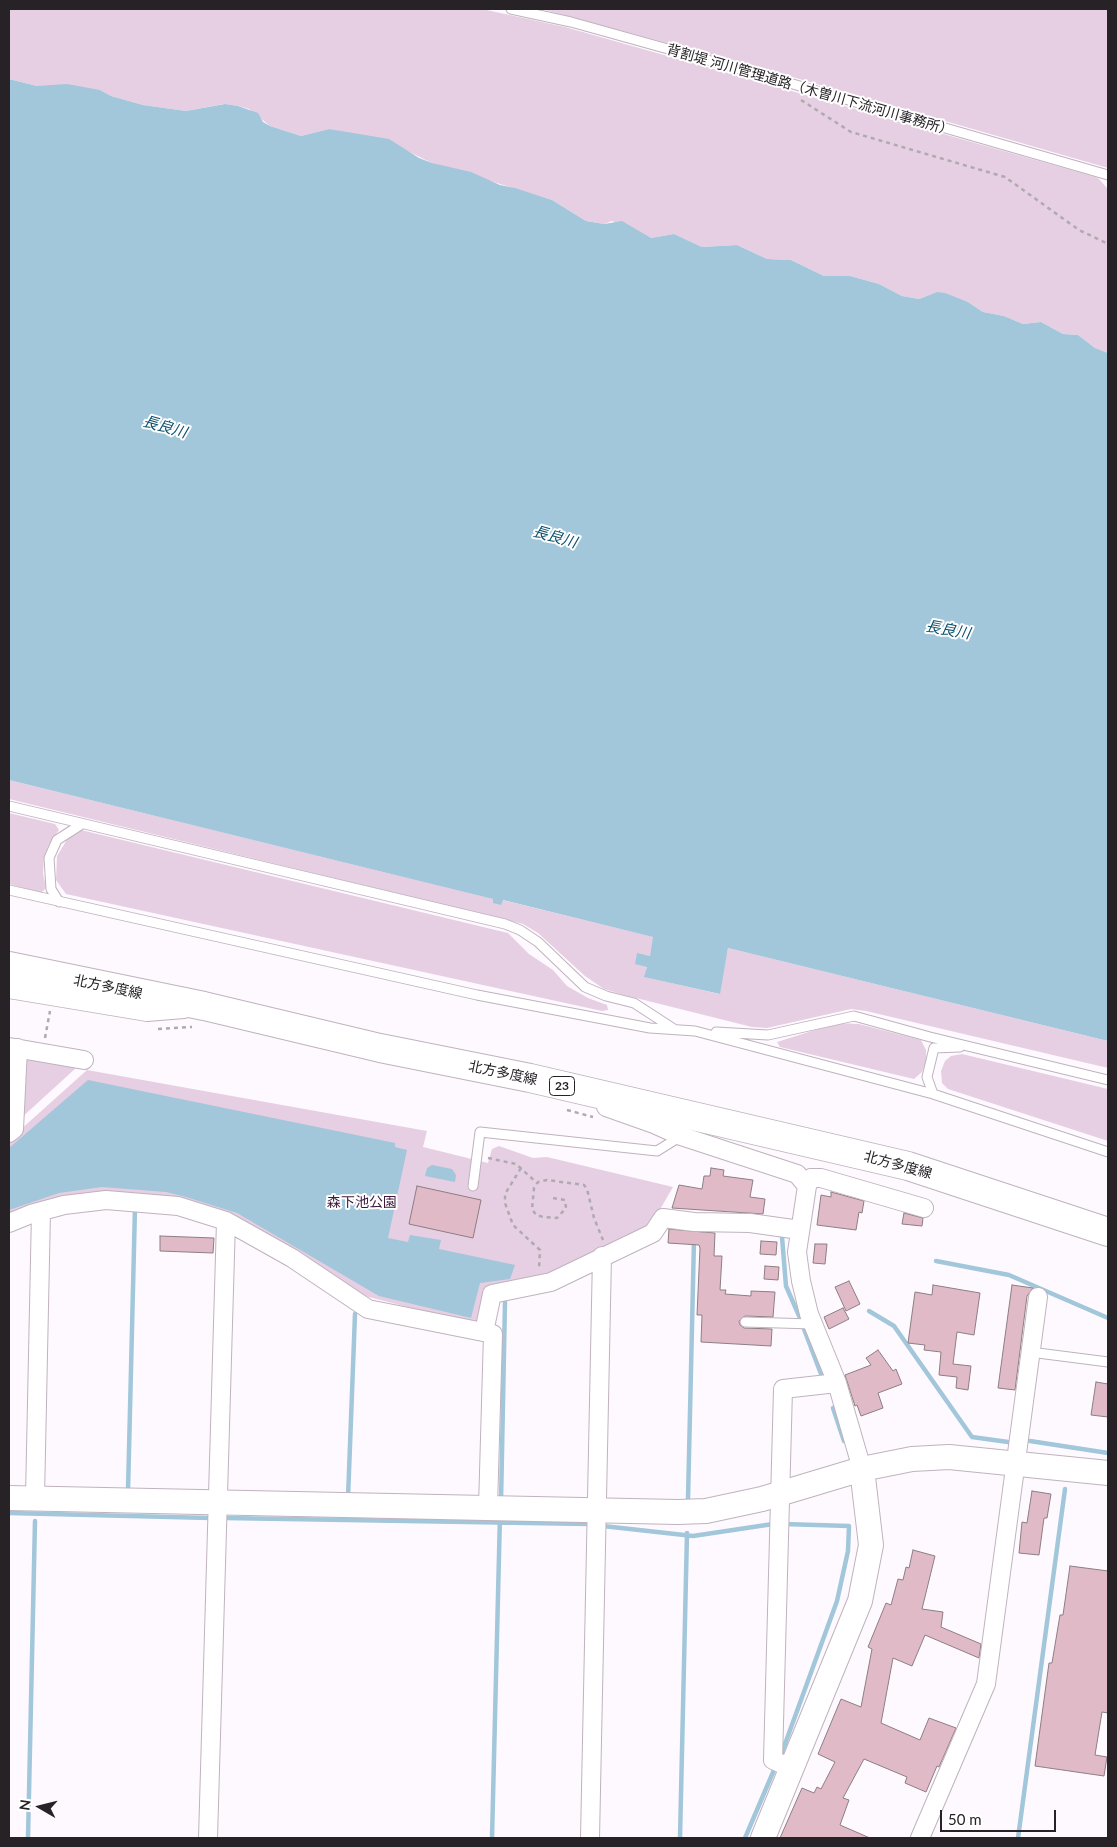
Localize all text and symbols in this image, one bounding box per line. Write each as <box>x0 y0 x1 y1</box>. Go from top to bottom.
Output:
street label: 背割堤 河川管理道路（木曽川下流河川事務所） <box>665 41 955 139</box>
water label: 長良川 <box>141 412 189 442</box>
water label: 長良川 <box>531 522 579 552</box>
water label: 長良川 <box>924 617 972 643</box>
street label: 北方多度線 <box>72 972 144 1002</box>
street label: 北方多度線 <box>467 1058 539 1088</box>
road number: 23 <box>550 1076 574 1096</box>
street label: 北方多度線 <box>862 1148 934 1182</box>
park label: 森下池公園 <box>327 1194 397 1210</box>
north arrow <box>15 1782 65 1832</box>
text: N <box>15 1798 34 1811</box>
scale bar <box>942 1800 1058 1832</box>
text: 50 m <box>948 1810 982 1828</box>

